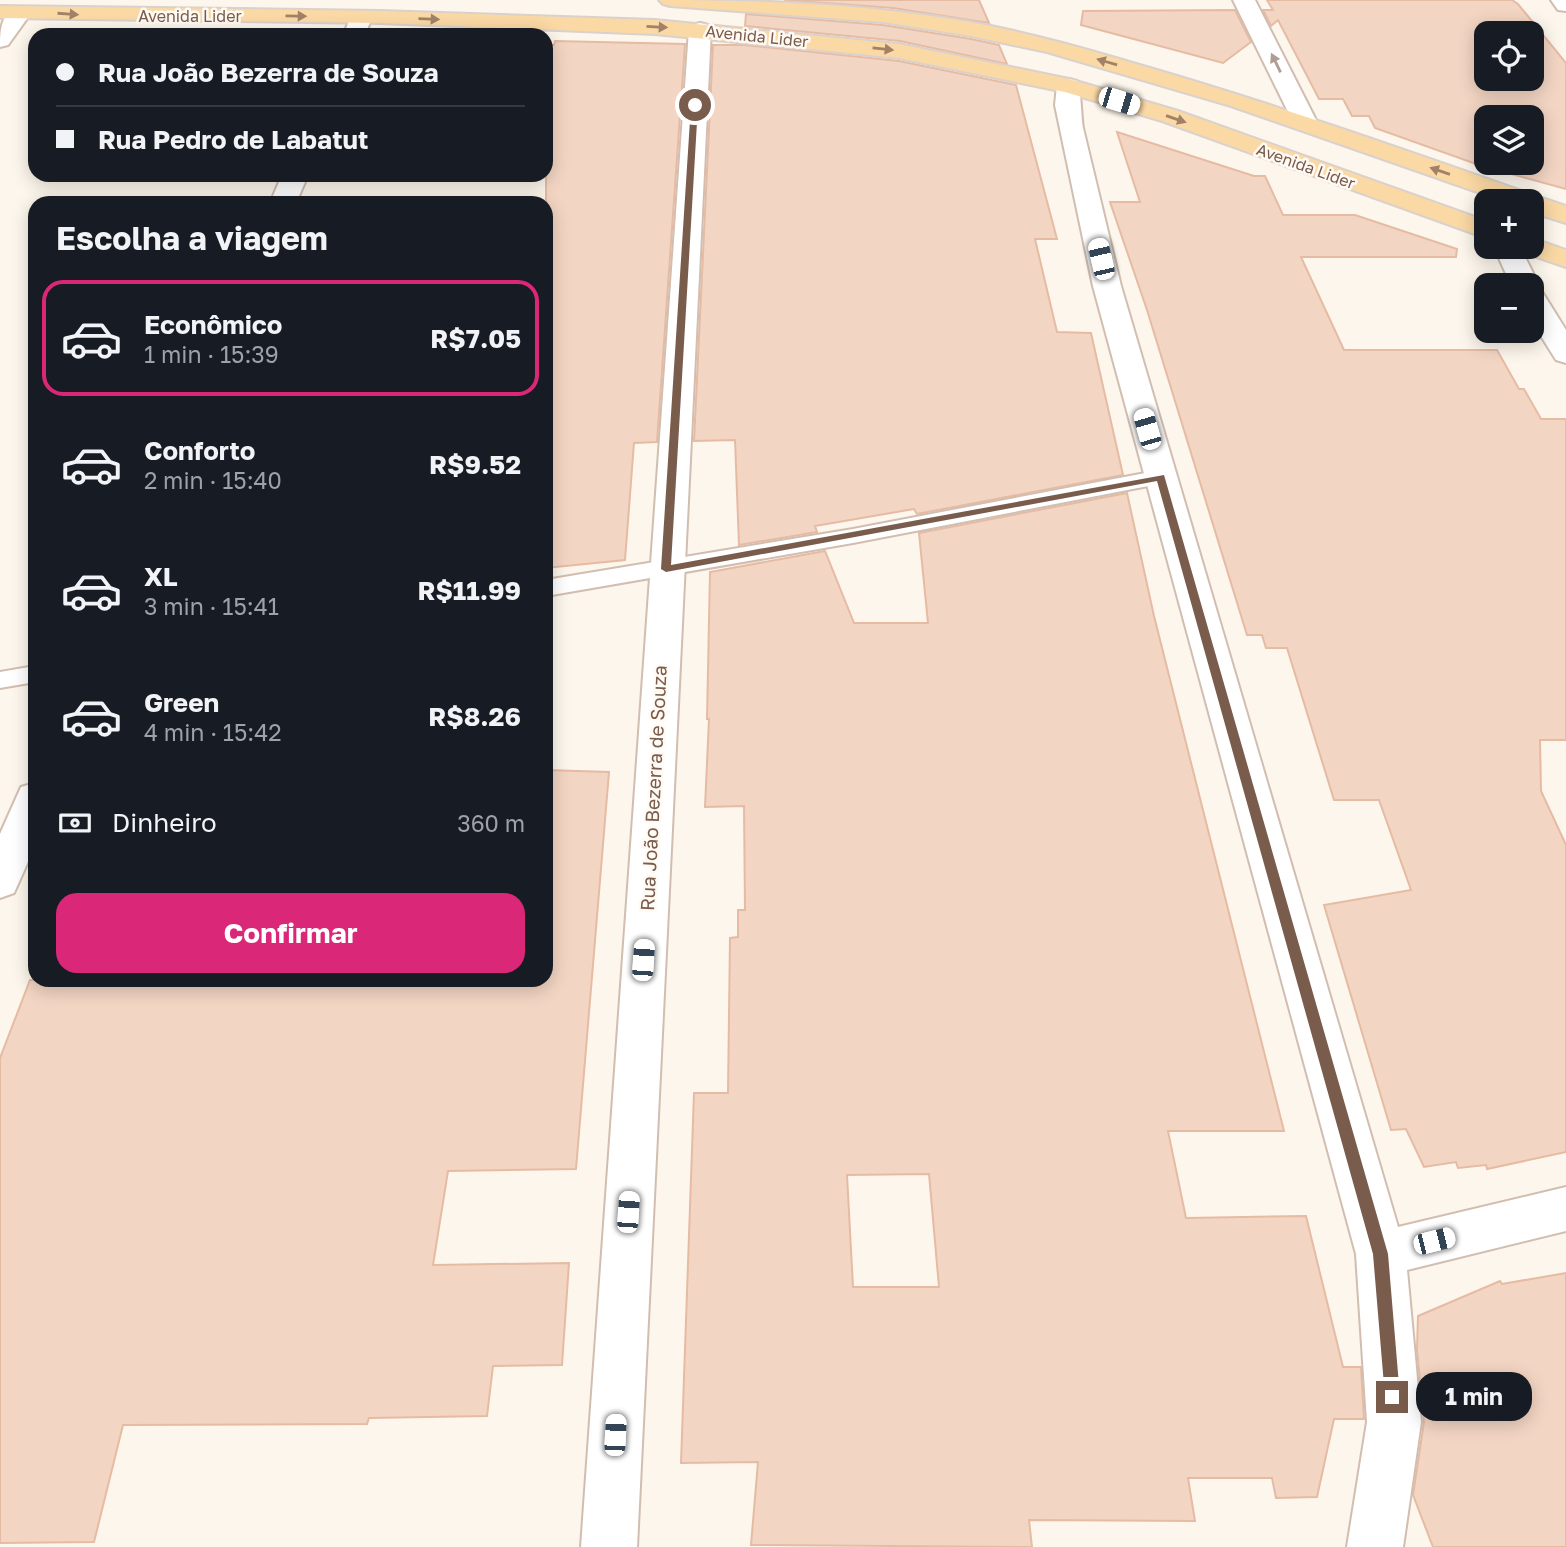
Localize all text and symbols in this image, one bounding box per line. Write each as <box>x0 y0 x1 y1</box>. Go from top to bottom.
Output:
street label: Avenida Lider <box>138 6 242 26</box>
one-way arrow <box>57 9 79 20</box>
one-way arrow <box>285 10 307 22</box>
one-way arrow <box>419 14 441 25</box>
street label: Avenida Lider <box>705 21 809 51</box>
map controls <box>1474 21 1544 343</box>
button: locate <box>1474 21 1544 91</box>
one-way arrow <box>646 22 668 33</box>
one-way arrow <box>872 44 894 55</box>
one-way arrow <box>1271 53 1282 73</box>
text: Rua João Bezerra de Souza <box>98 57 439 88</box>
one-way arrow <box>1096 57 1117 67</box>
car <box>1096 85 1143 117</box>
route start <box>679 89 711 121</box>
button: layers <box>1474 105 1544 175</box>
one-way arrow <box>1165 114 1186 125</box>
text: Rua Pedro de Labatut <box>98 124 368 155</box>
street label: Avenida Lider <box>1254 139 1358 193</box>
one-way arrow <box>1429 165 1450 176</box>
button: + <box>1474 189 1544 259</box>
text: Escolha a viagem <box>56 219 328 257</box>
car <box>1087 236 1116 282</box>
button: − <box>1474 273 1544 343</box>
icon: car <box>60 307 123 370</box>
text: Econômico <box>144 309 282 340</box>
text: R$7.05 <box>430 323 521 354</box>
text: 1 min · 15:39 <box>144 340 279 368</box>
car <box>1132 406 1163 452</box>
icon: car <box>60 433 123 496</box>
text: Conforto <box>144 435 255 466</box>
text: R$9.52 <box>429 449 521 480</box>
text: 2 min · 15:40 <box>144 466 282 494</box>
icon: car <box>60 559 123 622</box>
text: XL <box>144 561 178 592</box>
text: R$11.99 <box>417 575 521 606</box>
text: 3 min · 15:41 <box>144 592 279 620</box>
street label: Rua João Bezerra de Souza <box>635 665 671 911</box>
icon: car <box>60 685 123 748</box>
text: Green <box>144 687 219 718</box>
text: R$8.26 <box>428 701 521 732</box>
text: 4 min · 15:42 <box>144 718 282 746</box>
icon: cash <box>56 804 94 842</box>
text: Dinheiro <box>112 807 217 838</box>
text: 360 m <box>457 809 525 837</box>
button: Confirmar <box>56 893 525 973</box>
car <box>632 938 655 982</box>
car <box>617 1190 640 1234</box>
car <box>1412 1226 1457 1256</box>
callout: 1 min <box>1416 1372 1532 1422</box>
route end <box>1376 1381 1408 1413</box>
text: 1 min <box>1445 1382 1503 1410</box>
car <box>604 1413 627 1457</box>

